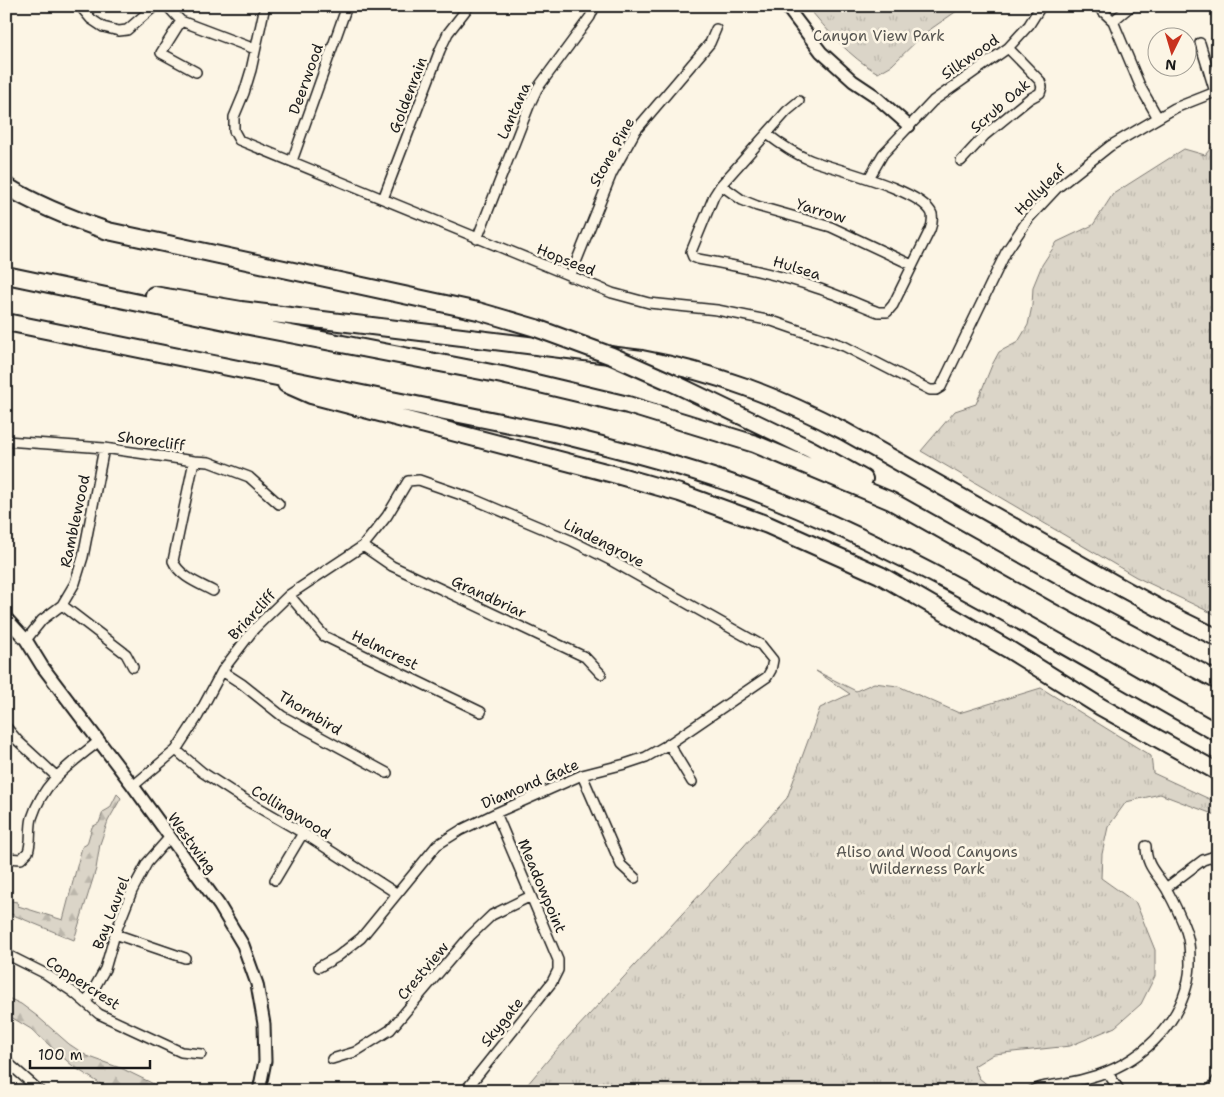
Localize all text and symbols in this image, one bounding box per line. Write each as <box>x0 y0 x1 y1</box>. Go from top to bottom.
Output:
park label: Canyon View Park <box>813 26 945 46</box>
north arrow <box>1146 28 1196 78</box>
street label: Silkwood <box>937 30 1003 84</box>
street label: Deerwood <box>284 40 328 117</box>
street label: Goldenrain <box>384 54 432 136</box>
text: N <box>1165 56 1177 74</box>
street label: Scrub Oak <box>966 74 1034 138</box>
street label: Lantana <box>493 79 536 143</box>
street label: Stone Pine <box>585 114 639 190</box>
street label: Hollyleaf <box>1010 160 1070 220</box>
street label: Yarrow <box>793 194 849 228</box>
street label: Hopseed <box>534 239 599 281</box>
street label: Hulsea <box>771 251 824 285</box>
street label: Shorecliff <box>116 426 187 456</box>
street label: Ramblewood <box>55 472 95 569</box>
street label: Lindengrove <box>560 514 648 572</box>
street label: Grandbriar <box>448 571 530 623</box>
street label: Briarcliff <box>224 585 281 644</box>
street label: Helmcrest <box>348 625 422 675</box>
street label: Thornbird <box>274 686 346 740</box>
street label: Diamond Gate <box>478 754 582 814</box>
street label: Collingwood <box>248 780 335 844</box>
street label: Westwing <box>163 808 221 878</box>
street label: Meadowpoint <box>513 836 571 936</box>
park label: Aliso and Wood Canyons Wilderness Park <box>836 842 1018 879</box>
street label: Bay Laurel <box>88 873 134 952</box>
street label: Crestview <box>393 938 453 1004</box>
street label: Coppercrest <box>42 952 124 1014</box>
street label: Skygate <box>476 993 528 1051</box>
scale bar <box>30 1037 150 1069</box>
text: 100 m <box>38 1045 83 1065</box>

